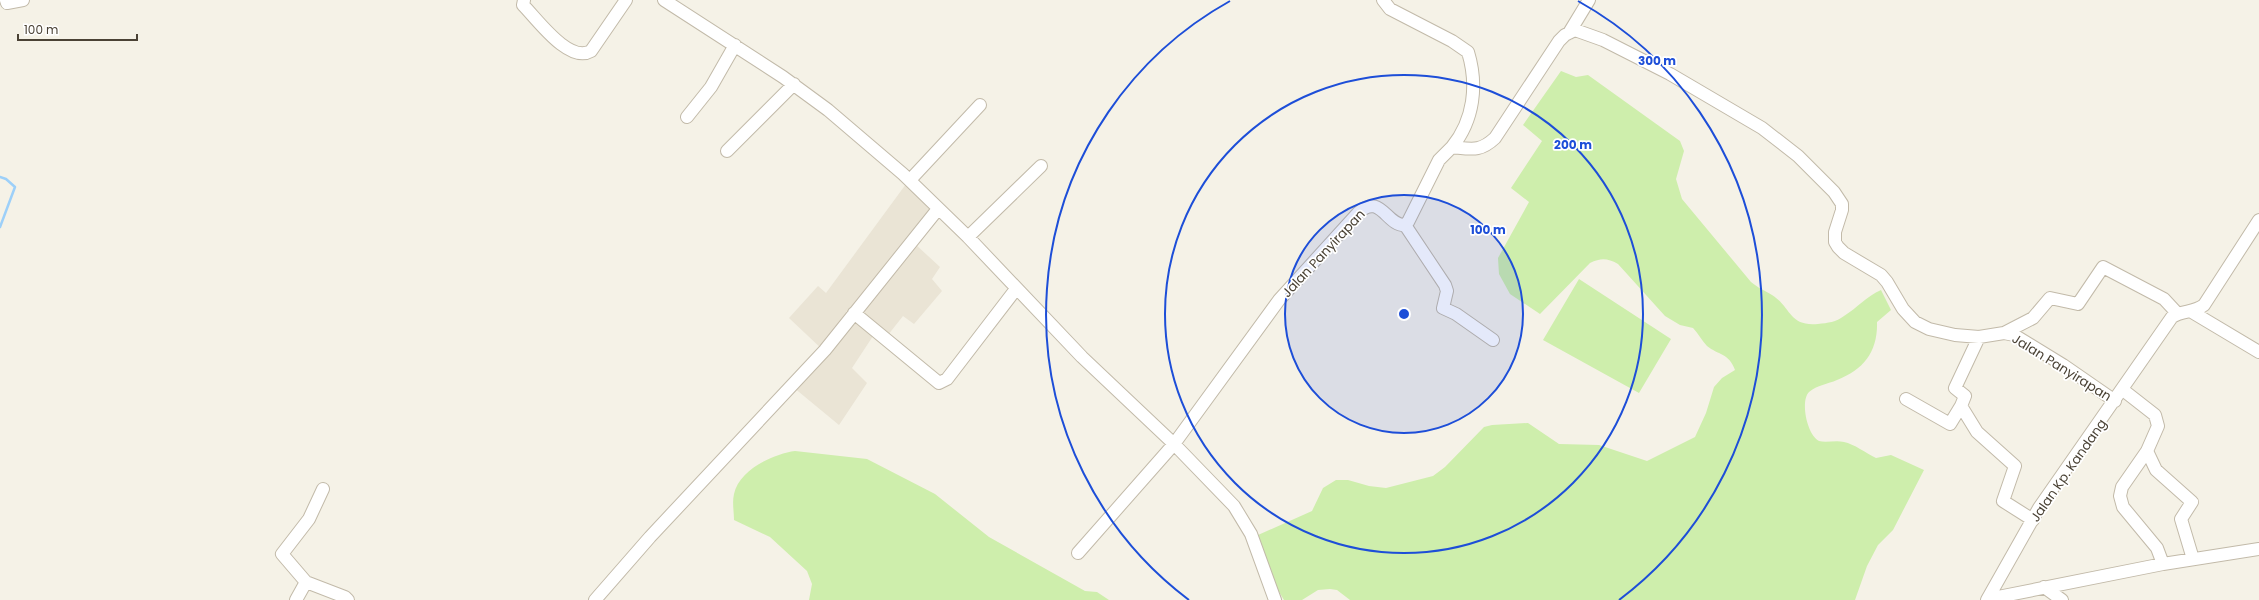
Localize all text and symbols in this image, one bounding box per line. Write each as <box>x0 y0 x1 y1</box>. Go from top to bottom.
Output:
scale bar <box>18 16 137 42</box>
text: 100 m <box>24 21 58 38</box>
text: 300 m <box>1638 52 1676 69</box>
text: 200 m <box>1554 136 1592 153</box>
street label: Jalan Panyirapan <box>1277 205 1369 302</box>
text: 100 m <box>1470 221 1506 238</box>
centre of rings <box>1397 307 1411 321</box>
street label: Jalan Panyirapan <box>2008 329 2115 406</box>
street label: Jalan Kp. Kandang <box>2026 415 2111 526</box>

